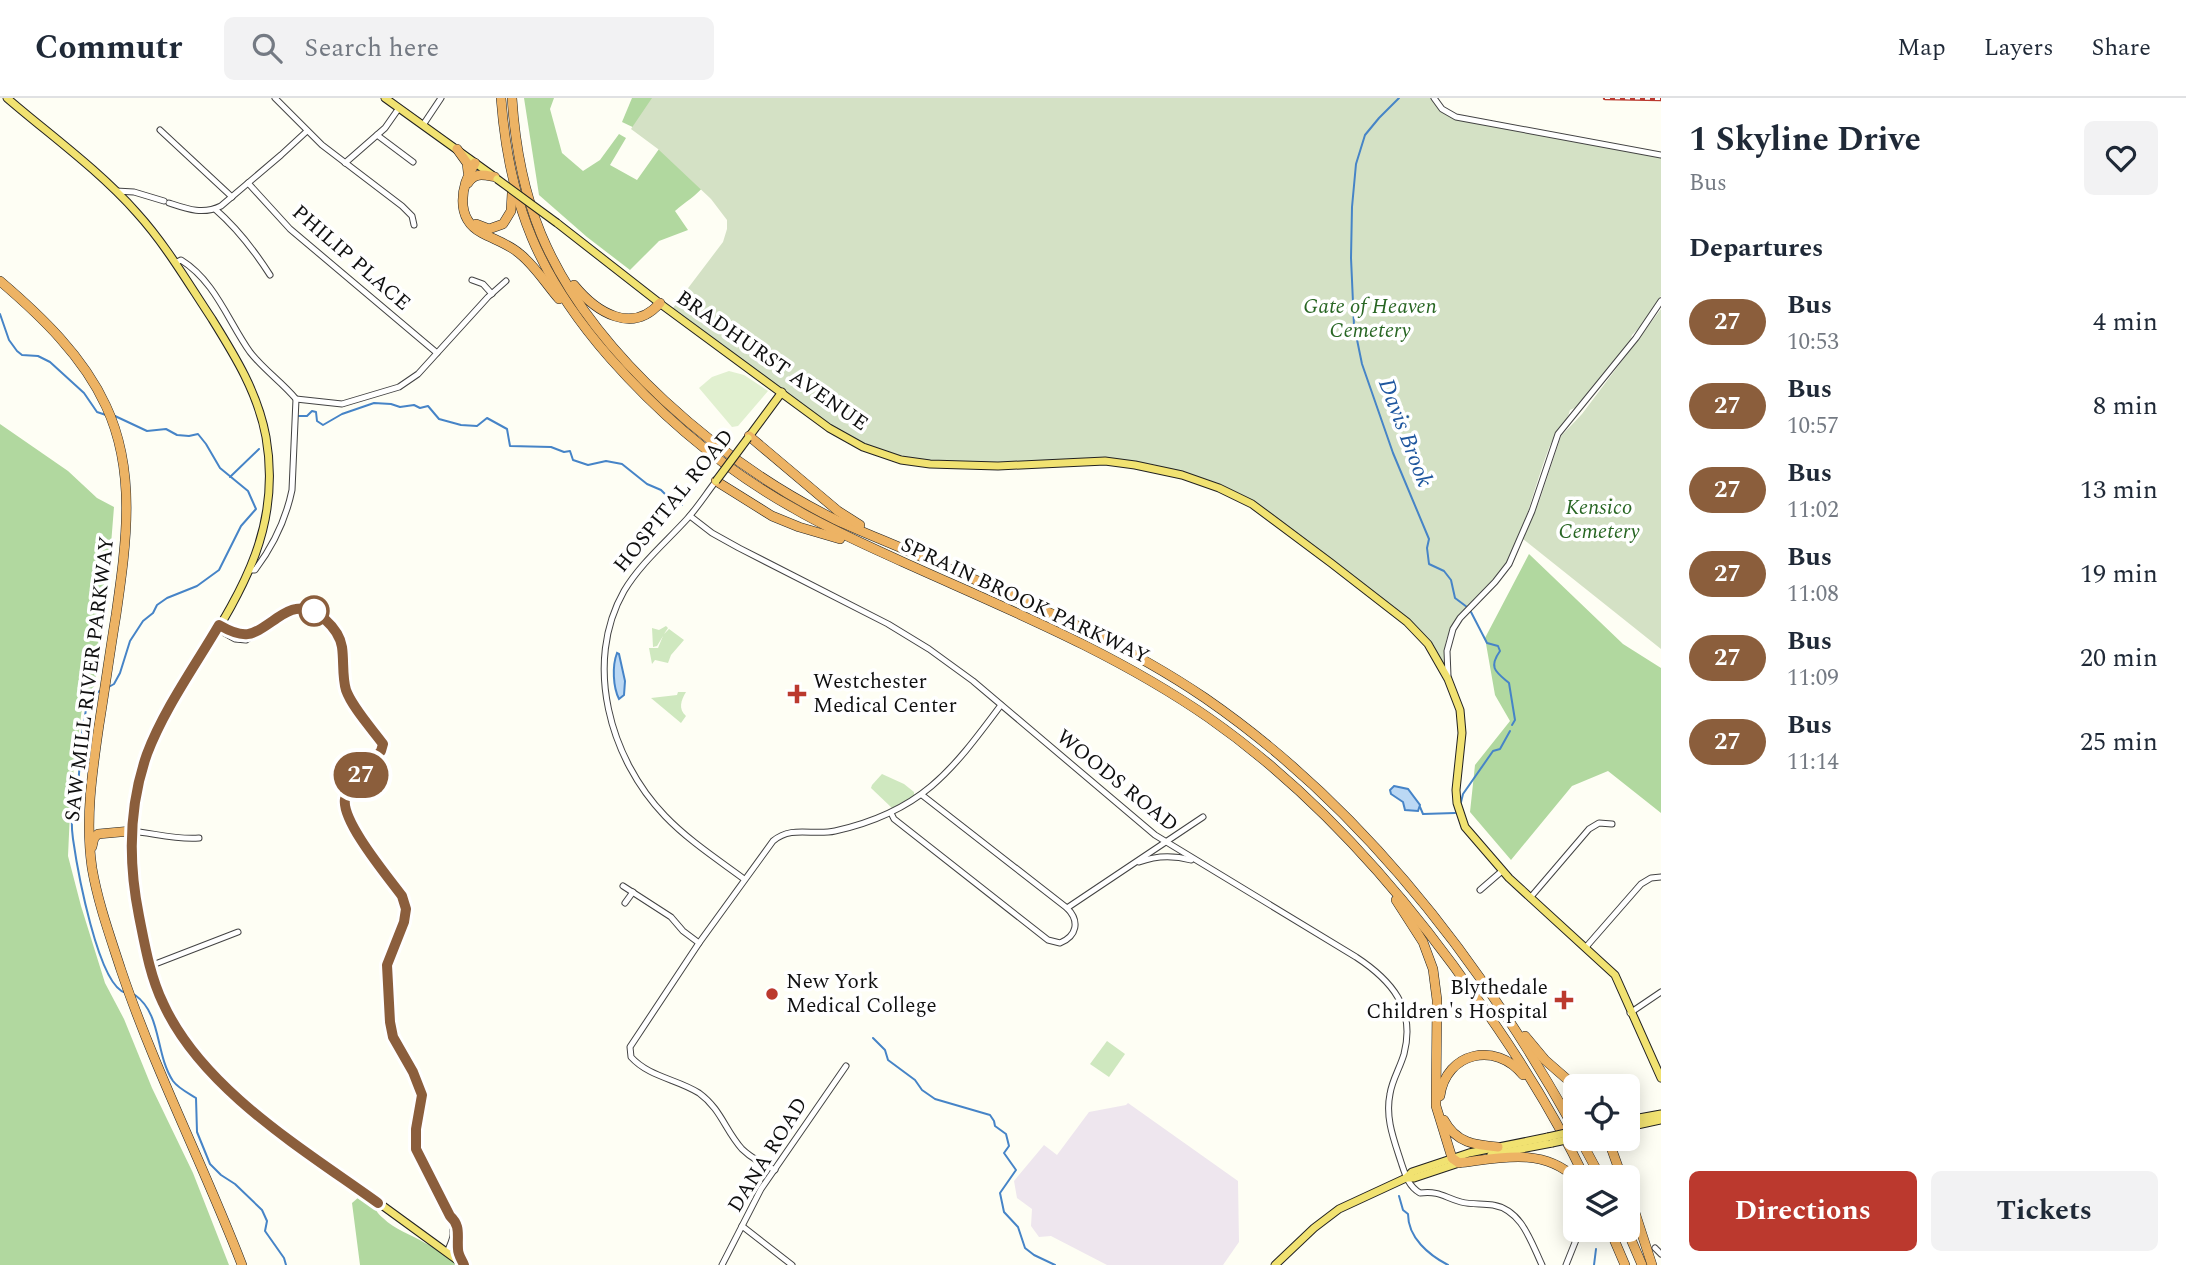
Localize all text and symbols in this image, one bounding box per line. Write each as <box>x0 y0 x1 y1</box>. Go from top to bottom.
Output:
search box <box>224 17 714 80</box>
text: Commutr <box>35 23 182 73</box>
text: Search here <box>304 28 439 68</box>
icon: search <box>248 29 286 67</box>
text: Map <box>1897 30 1946 66</box>
text: Layers <box>1984 30 2054 66</box>
text: Share <box>2092 30 2151 66</box>
text: 1 Skyline Drive <box>1689 115 1921 165</box>
button: heart <box>2084 121 2158 195</box>
text: Bus <box>1689 166 1727 201</box>
street label: PHILIP PLACE <box>284 197 418 319</box>
text: Departures <box>1689 228 1823 268</box>
street label: BRADHURST AVENUE <box>669 282 875 440</box>
text: Bus <box>1787 285 1832 325</box>
park label: Gate of Heaven Cemetery <box>1303 291 1437 347</box>
text: 4 min <box>2093 302 2158 342</box>
text: 27 <box>1714 304 1741 340</box>
text: 10:53 <box>1787 325 1839 360</box>
text: Bus <box>1787 369 1832 409</box>
water label: Davis Brook <box>1368 373 1442 493</box>
text: 8 min <box>2093 386 2158 426</box>
text: 27 <box>1714 388 1741 424</box>
text: 10:57 <box>1787 409 1839 444</box>
street label: HOSPITAL ROAD <box>606 422 742 580</box>
text: Bus <box>1787 453 1832 493</box>
text: 13 min <box>2080 470 2158 510</box>
text: 27 <box>1714 472 1741 508</box>
park label: Kensico Cemetery <box>1558 492 1640 548</box>
text: 11:02 <box>1787 493 1839 528</box>
street label: SPRAIN BROOK PARKWAY <box>895 529 1155 673</box>
street label: SAW MILL RIVER PARKWAY <box>57 535 123 823</box>
text: Bus <box>1787 537 1832 577</box>
text: 19 min <box>2080 554 2158 594</box>
text: 27 <box>1714 556 1741 592</box>
text: 11:08 <box>1787 577 1839 612</box>
unlabelled marker <box>299 596 329 626</box>
text: Bus <box>1787 621 1832 661</box>
text: 20 min <box>2080 638 2158 678</box>
text: 27 <box>1714 640 1741 676</box>
text: 11:09 <box>1787 661 1839 696</box>
place label: Westchester Medical Center <box>813 666 957 722</box>
marker: Westchester Medical Center <box>787 684 807 704</box>
text: Bus <box>1787 705 1832 745</box>
street label: WOODS ROAD <box>1049 722 1185 840</box>
text: 25 min <box>2080 722 2158 762</box>
text: 27 <box>1714 724 1741 760</box>
text: 11:14 <box>1787 745 1839 780</box>
line badge: 27 <box>330 752 392 798</box>
text: 27 <box>348 757 374 793</box>
place label: New York Medical College <box>786 966 937 1022</box>
place label: Blythedale Children's Hospital <box>1366 972 1548 1028</box>
marker: New York Medical College <box>764 986 780 1002</box>
marker: Blythedale Children's Hospital <box>1554 990 1574 1010</box>
map controls <box>1563 1074 1640 1242</box>
button: locate <box>1563 1074 1640 1151</box>
street label: DANA ROAD <box>720 1091 816 1219</box>
button: layers <box>1563 1165 1640 1242</box>
button: Directions <box>1689 1171 1917 1251</box>
button: Tickets <box>1931 1171 2158 1251</box>

